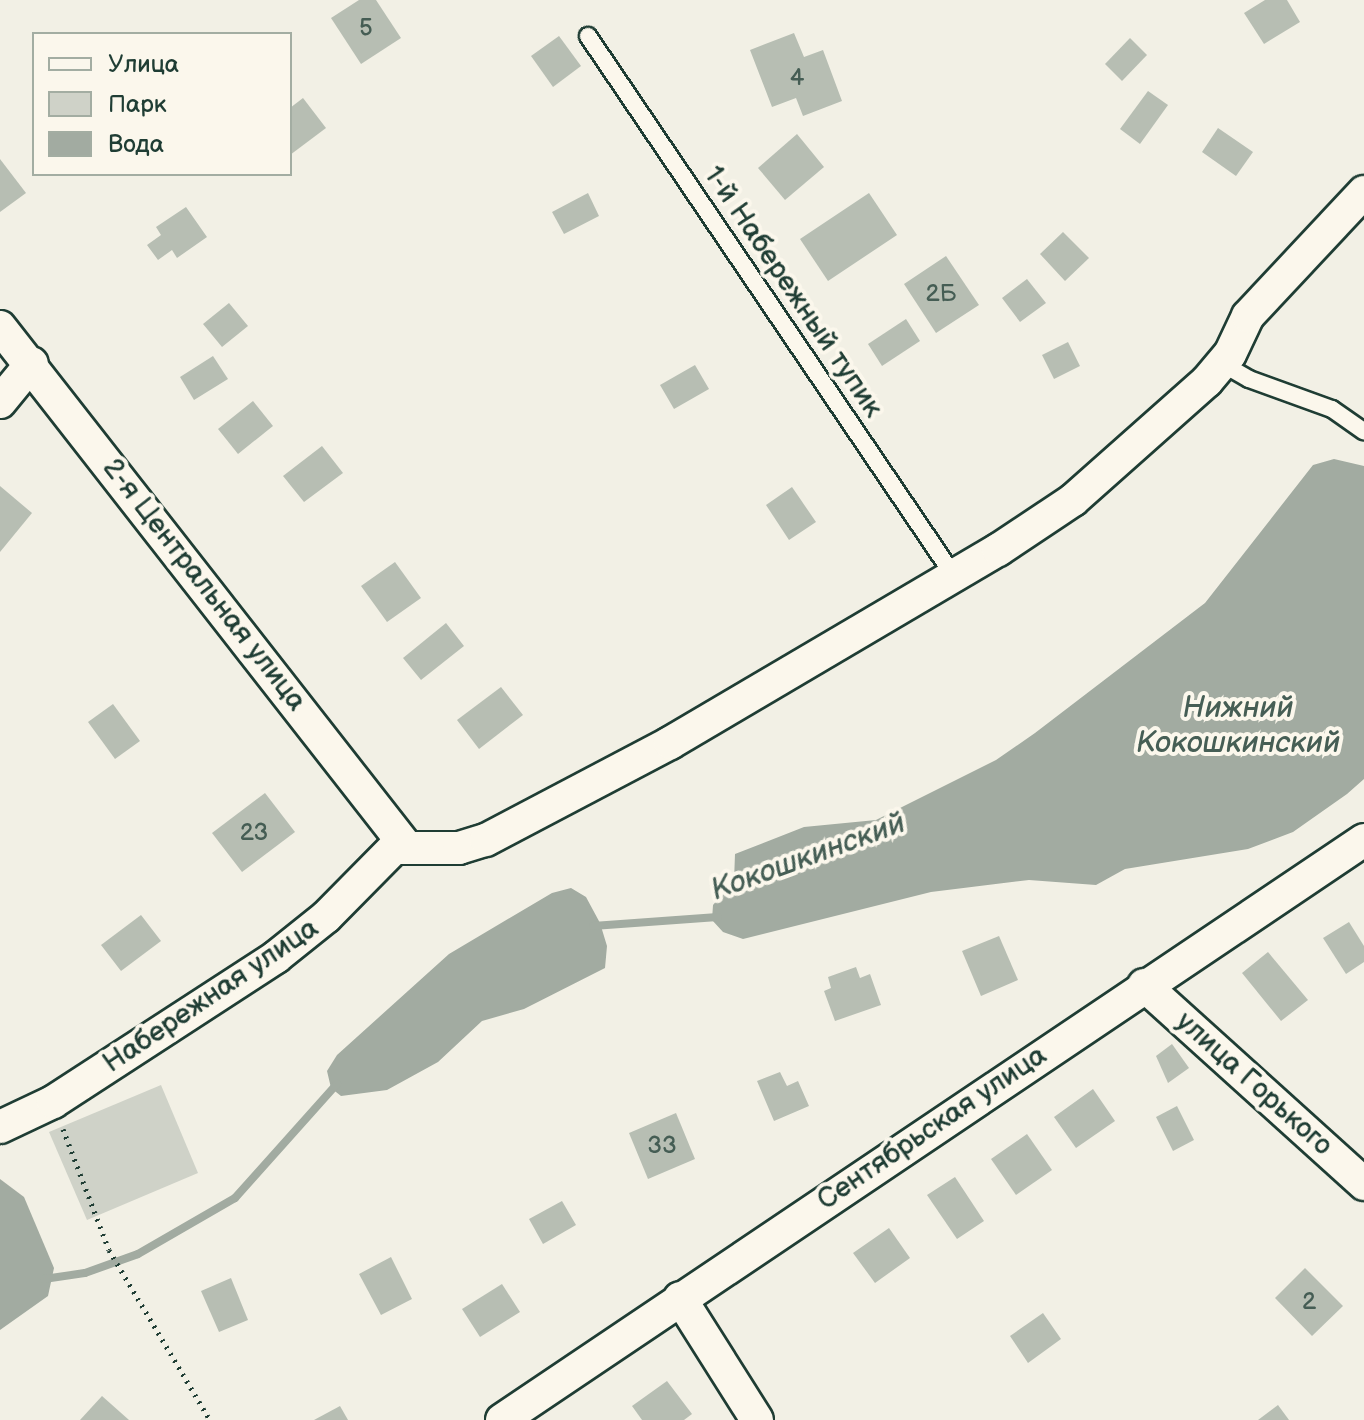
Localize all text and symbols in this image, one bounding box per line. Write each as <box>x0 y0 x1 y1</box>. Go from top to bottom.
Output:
house number: 5 <box>359 14 373 42</box>
legend <box>32 32 292 176</box>
text: Улица <box>108 50 179 79</box>
house number: 4 <box>790 64 804 92</box>
text: Парк <box>108 90 166 119</box>
text: Вода <box>108 130 164 159</box>
street label: 1-й Набережный тупик <box>696 160 890 424</box>
house number: 2Б <box>926 280 956 308</box>
street label: 2-я Центральная улица <box>95 452 313 718</box>
water label: Нижний Кокошкинский <box>1136 690 1340 760</box>
water label: Кокошкинский <box>706 805 910 909</box>
house number: 23 <box>240 819 268 847</box>
street label: Набережная улица <box>97 912 325 1080</box>
street label: улица Горького <box>1169 1005 1339 1163</box>
street label: Сентябрьская улица <box>811 1039 1053 1217</box>
house number: 33 <box>647 1132 677 1160</box>
house number: 2 <box>1302 1288 1316 1316</box>

